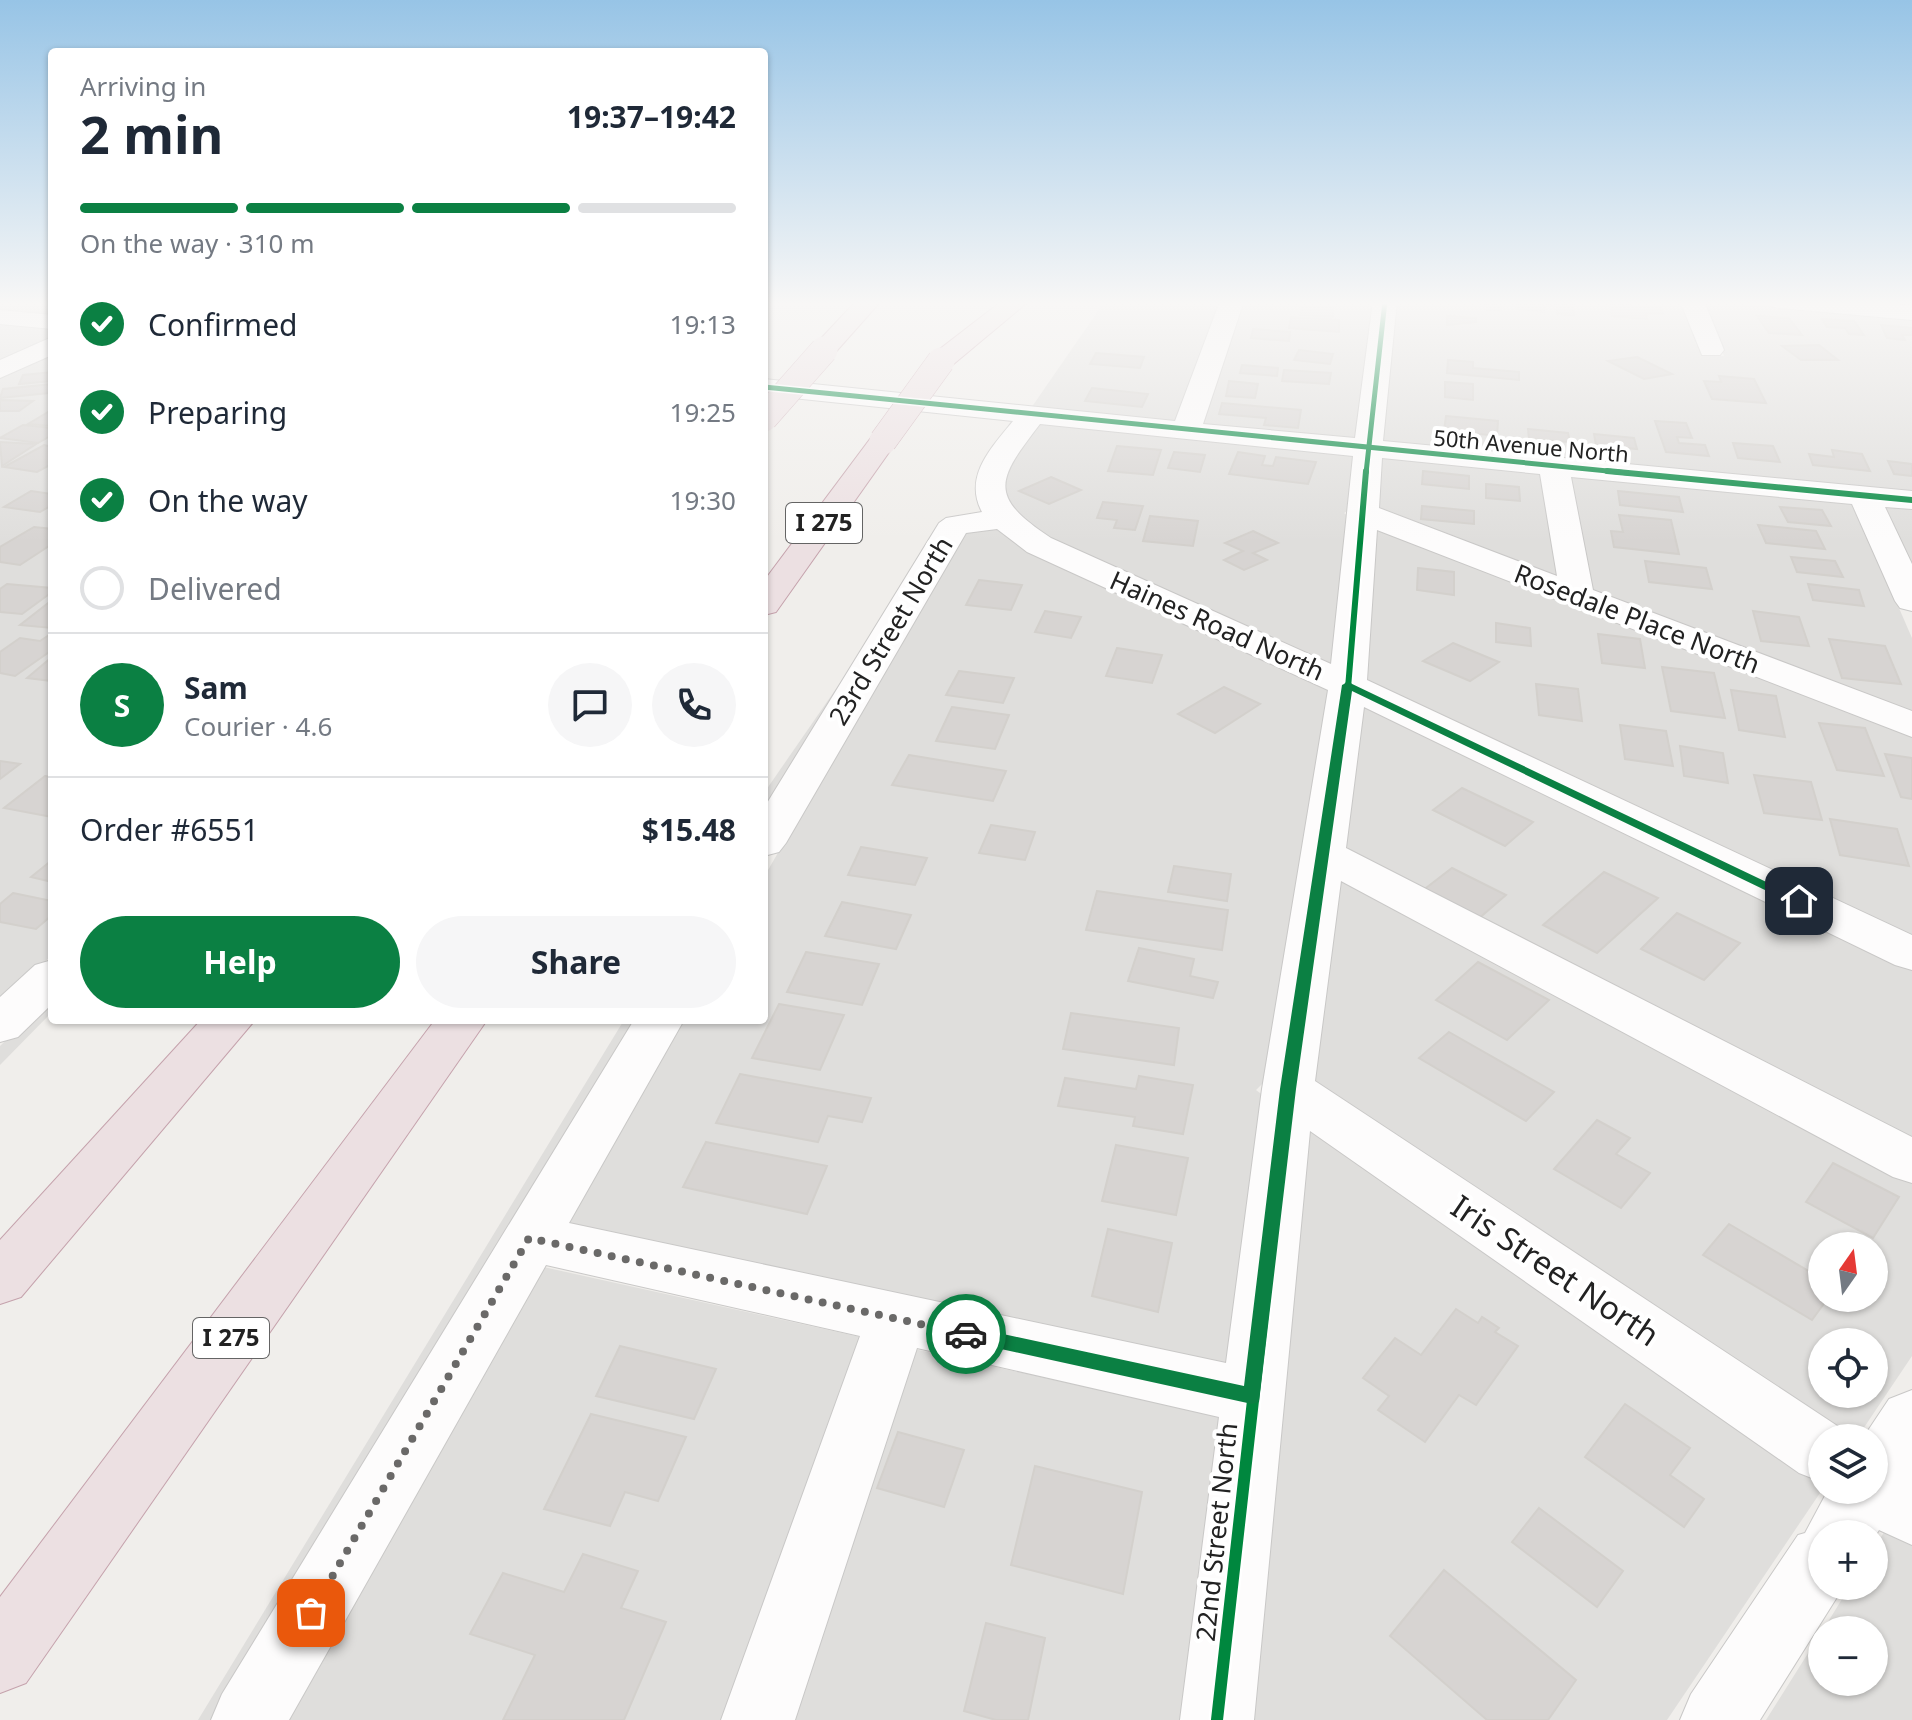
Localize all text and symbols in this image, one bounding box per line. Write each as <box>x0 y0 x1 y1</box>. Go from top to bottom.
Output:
text: Arriving in <box>80 68 206 104</box>
text: 19:37–19:42 <box>567 96 736 137</box>
text: 2 min <box>80 98 223 169</box>
text: On the way · 310 m <box>80 225 314 261</box>
icon: check <box>80 302 124 346</box>
text: Confirmed <box>148 304 298 345</box>
text: 19:13 <box>670 306 736 342</box>
icon: check <box>80 390 124 434</box>
text: Preparing <box>148 392 287 433</box>
text: 19:25 <box>670 394 736 430</box>
street label: 50th Avenue North <box>1432 422 1630 468</box>
icon: check <box>80 478 124 522</box>
text: On the way <box>148 480 308 521</box>
text: 19:30 <box>670 482 736 518</box>
road number: I 275 <box>786 503 862 543</box>
street label: 23rd Street North <box>820 530 961 731</box>
street label: Rosedale Place North <box>1509 555 1765 682</box>
street label: Haines Road North <box>1104 562 1330 689</box>
text: Delivered <box>148 568 282 609</box>
button: chat <box>548 663 632 747</box>
button: phone <box>652 663 736 747</box>
text: Sam <box>184 667 248 708</box>
text: S <box>114 685 130 726</box>
text: Courier · 4.6 <box>184 708 332 744</box>
text: Order #6551 <box>80 809 259 850</box>
text: $15.48 <box>642 809 736 850</box>
pin <box>1765 867 1833 935</box>
icon: home <box>1777 879 1821 923</box>
button: Help <box>80 916 400 1008</box>
button: Share <box>416 916 736 1008</box>
street label: Iris Street North <box>1444 1184 1668 1355</box>
north arrow <box>1808 1232 1888 1312</box>
map controls <box>1808 1232 1888 1696</box>
courier <box>926 1294 1006 1374</box>
icon: car <box>944 1312 988 1356</box>
road number: I 275 <box>193 1318 269 1358</box>
button: locate <box>1808 1328 1888 1408</box>
street label: 22nd Street North <box>1187 1421 1245 1643</box>
button: layers <box>1808 1424 1888 1504</box>
button: + <box>1808 1520 1888 1600</box>
pin <box>277 1579 345 1647</box>
icon: bag <box>289 1591 333 1635</box>
button: − <box>1808 1616 1888 1696</box>

